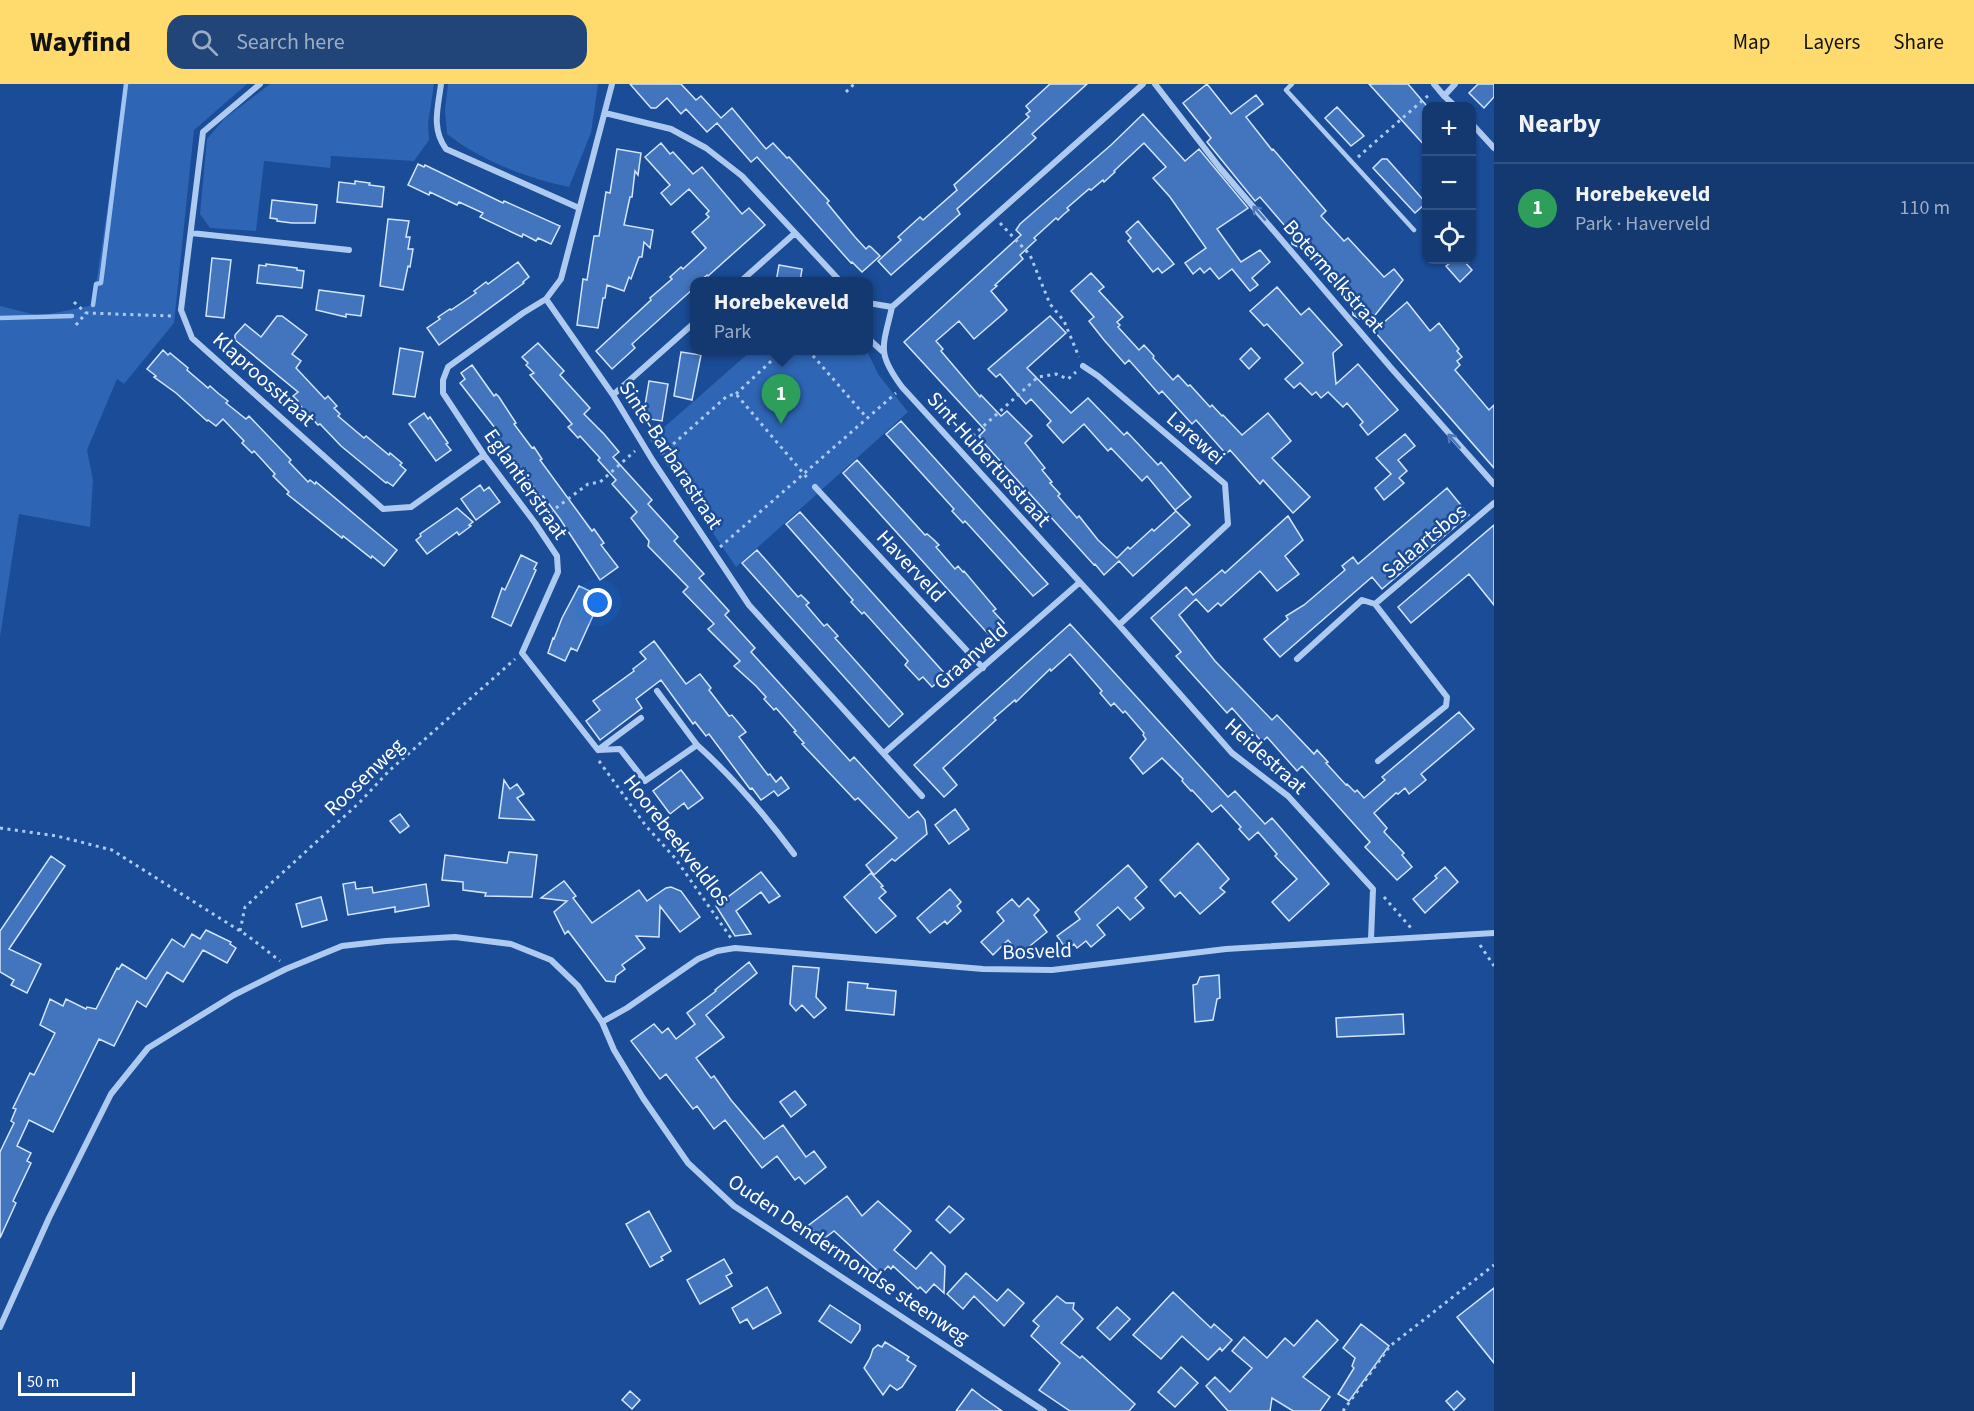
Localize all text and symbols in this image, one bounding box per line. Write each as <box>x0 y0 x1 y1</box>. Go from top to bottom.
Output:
search box <box>167 15 587 69</box>
text: Wayfind <box>30 22 131 62</box>
icon: search <box>188 26 221 59</box>
text: Search here <box>236 26 345 58</box>
text: Map <box>1733 27 1770 57</box>
text: Layers <box>1803 27 1860 57</box>
text: Share <box>1893 27 1944 57</box>
map controls <box>1422 102 1476 264</box>
button: + <box>1422 102 1476 156</box>
text: Nearby <box>1518 105 1601 142</box>
button: − <box>1422 156 1476 210</box>
text: Horebekeveld <box>1575 178 1710 210</box>
text: 1 <box>1532 194 1543 222</box>
text: 110 m <box>1900 194 1950 222</box>
one-way arrow <box>1252 206 1266 221</box>
button: locate <box>1422 210 1476 264</box>
text: Park · Haverveld <box>1575 210 1711 238</box>
street label: Botermelkstraat <box>1276 213 1392 339</box>
popup <box>690 277 873 355</box>
text: Horebekeveld <box>714 286 849 318</box>
text: Park <box>714 318 751 346</box>
street label: Klaproosstraat <box>206 325 322 433</box>
pin: 1 <box>762 374 800 424</box>
street label: Sinte-Barbarastraat <box>612 375 730 535</box>
street label: Sint-Hubertusstraat <box>920 385 1058 533</box>
street label: Larewei <box>1160 404 1232 472</box>
street label: Eglantierstraat <box>477 422 575 546</box>
one-way arrow <box>1448 433 1461 449</box>
street label: Salaartsbos <box>1375 496 1473 586</box>
street label: Haverveld <box>870 523 952 609</box>
your location <box>583 588 612 617</box>
street label: Graanveld <box>927 615 1015 697</box>
street label: Heidestraat <box>1218 711 1314 801</box>
street label: Roosenweg <box>317 731 411 823</box>
street label: Hoorebeekveldlos <box>616 768 738 912</box>
street label: Bosveld <box>1002 935 1072 967</box>
street label: Ouden Dendermondse steenweg <box>722 1167 976 1352</box>
scale bar <box>18 1369 135 1396</box>
text: 50 m <box>27 1371 59 1393</box>

